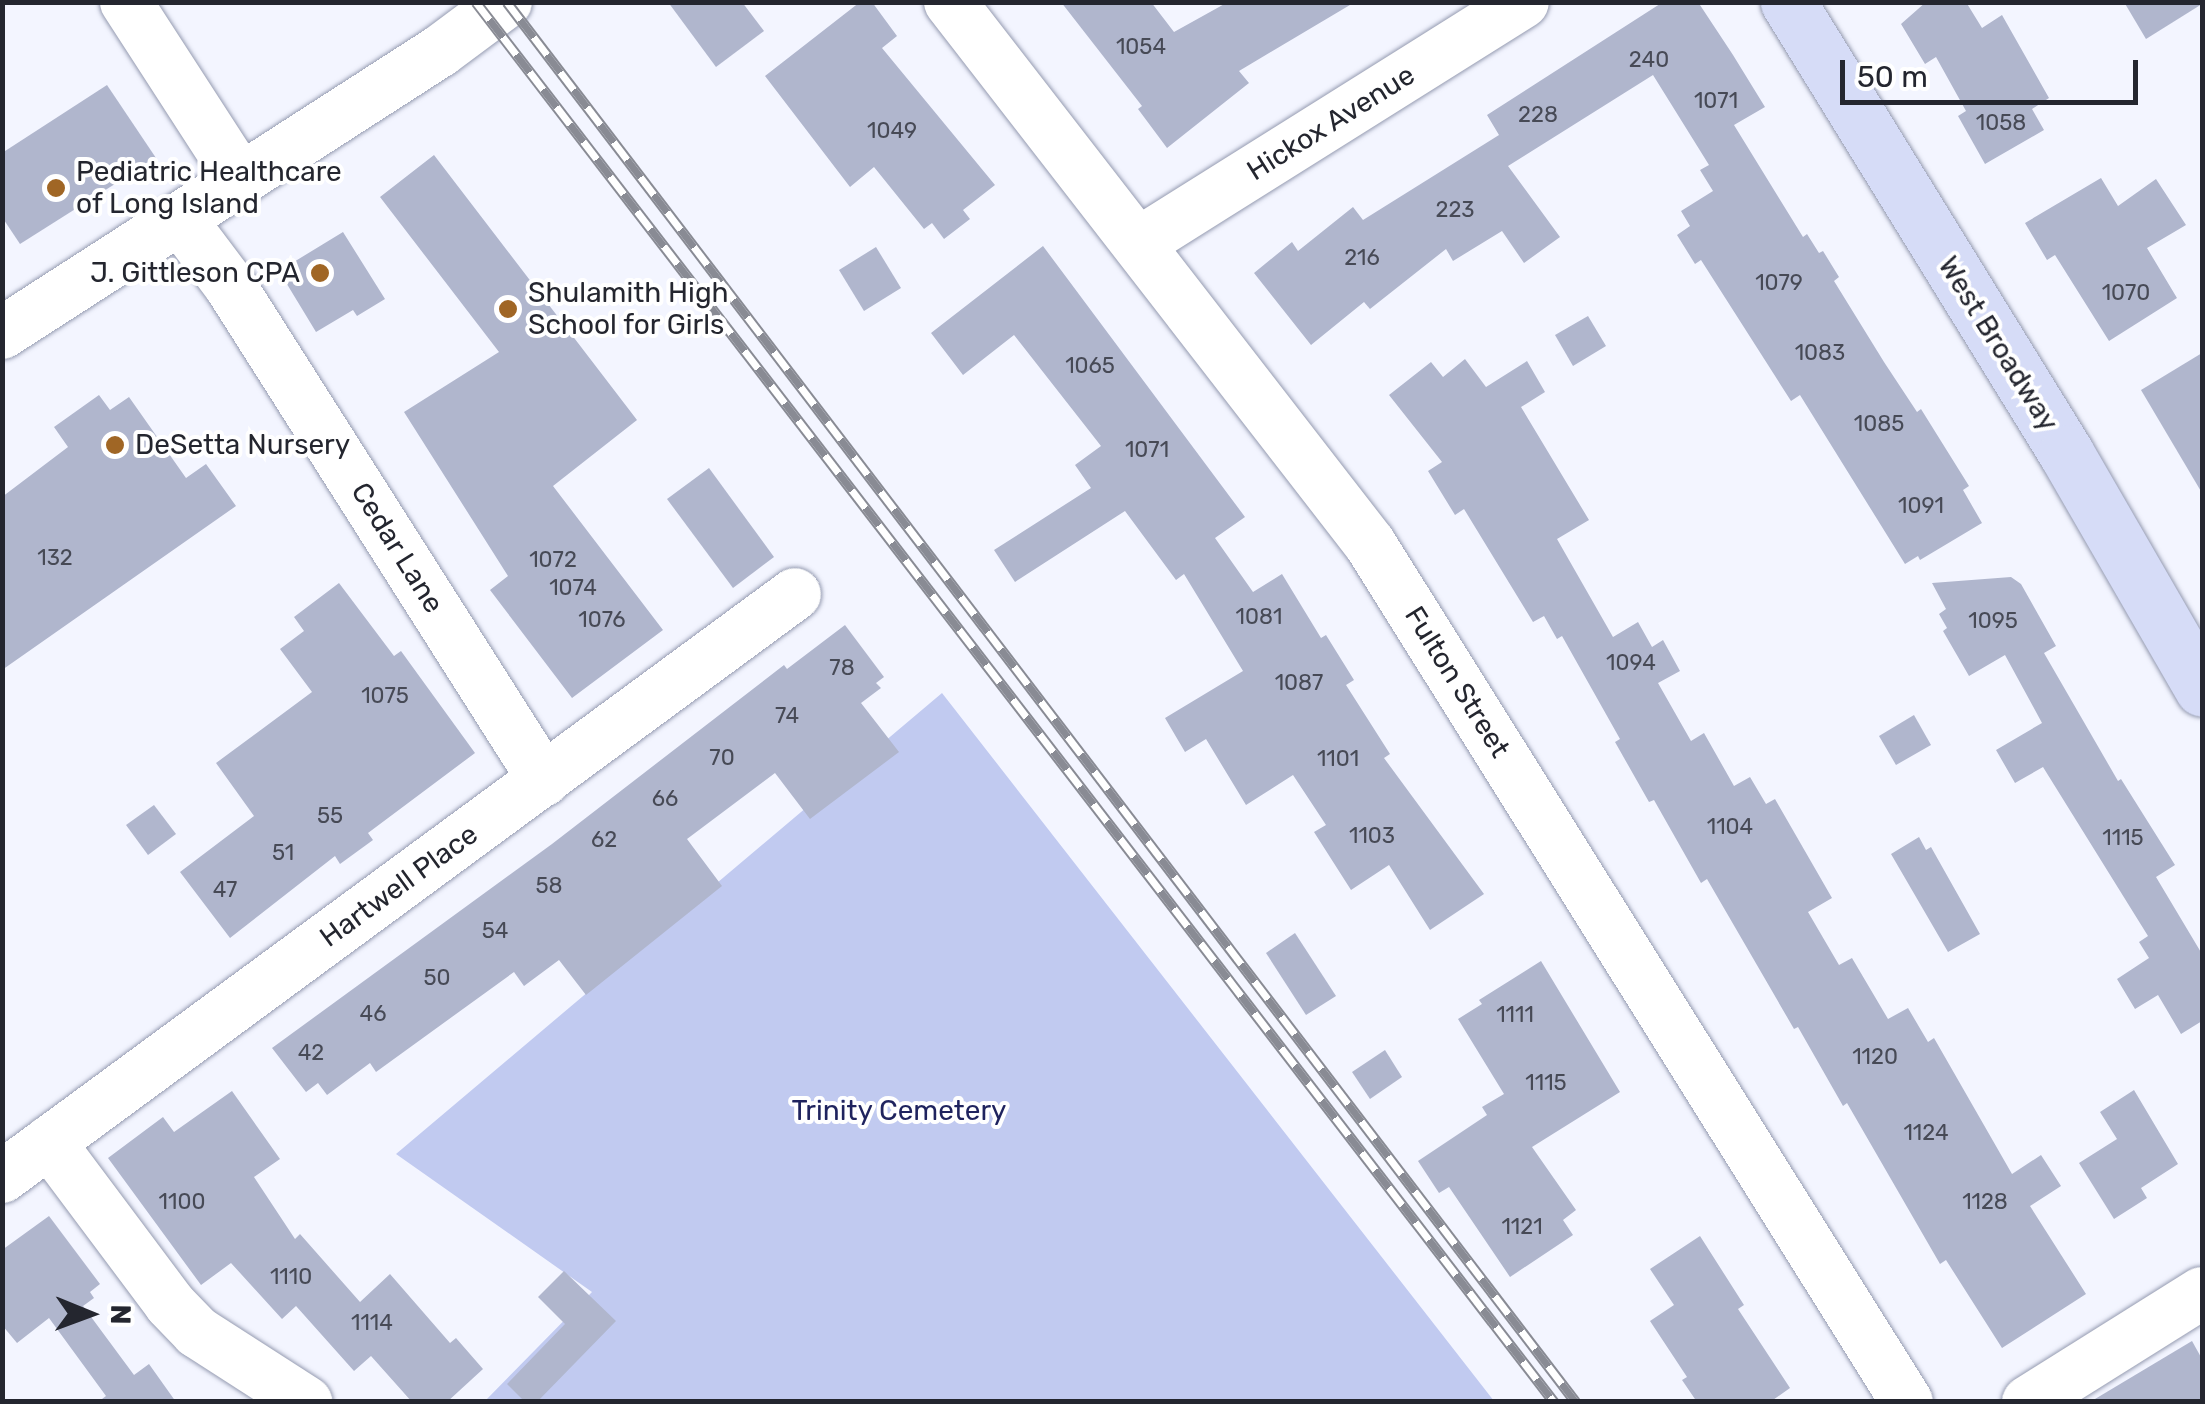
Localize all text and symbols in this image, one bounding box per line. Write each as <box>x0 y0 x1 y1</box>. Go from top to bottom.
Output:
house number: 1054 <box>1116 34 1166 60</box>
scale bar <box>1845 40 2142 102</box>
house number: 240 <box>1629 47 1669 73</box>
street label: Hickox Avenue <box>1241 58 1421 188</box>
text: 50 m <box>1857 59 1928 95</box>
house number: 1071 <box>1694 88 1738 114</box>
house number: 228 <box>1518 102 1558 128</box>
house number: 1058 <box>1976 110 2026 136</box>
house number: 1049 <box>867 118 917 144</box>
place label: Pediatric Healthcare of Long Island <box>76 155 342 221</box>
marker: Pediatric Healthcare of Long Island <box>45 177 67 199</box>
house number: 223 <box>1435 197 1475 223</box>
house number: 216 <box>1344 245 1380 271</box>
street label: West Broadway <box>1931 251 2065 437</box>
place label: J. Gittleson CPA <box>90 256 300 290</box>
marker: J. Gittleson CPA <box>309 262 331 284</box>
house number: 1079 <box>1755 270 1803 296</box>
place label: Shulamith High School for Girls <box>528 276 729 342</box>
house number: 1070 <box>2102 280 2150 306</box>
marker: Shulamith High School for Girls <box>497 298 519 320</box>
house number: 1083 <box>1795 340 1845 366</box>
house number: 1065 <box>1065 353 1115 379</box>
house number: 1085 <box>1854 411 1904 437</box>
place label: DeSetta Nursery <box>135 428 350 462</box>
marker: DeSetta Nursery <box>104 434 126 456</box>
house number: 1071 <box>1125 437 1169 463</box>
street label: Cedar Lane <box>344 476 450 620</box>
house number: 1091 <box>1898 493 1944 519</box>
house number: 132 <box>37 545 73 571</box>
house number: 1072 <box>529 547 577 573</box>
house number: 1074 <box>549 575 597 601</box>
street label: Fulton Street <box>1397 600 1517 764</box>
house number: 1081 <box>1236 604 1282 630</box>
house number: 1076 <box>578 607 626 633</box>
house number: 1095 <box>1968 608 2018 634</box>
house number: 1094 <box>1606 650 1656 676</box>
house number: 78 <box>829 655 855 681</box>
house number: 1087 <box>1275 670 1323 696</box>
house number: 1075 <box>361 683 409 709</box>
house number: 74 <box>775 703 799 729</box>
house number: 70 <box>709 745 735 771</box>
house number: 1101 <box>1317 746 1359 772</box>
house number: 66 <box>652 786 678 812</box>
house number: 55 <box>317 803 343 829</box>
house number: 1104 <box>1707 814 1753 840</box>
street label: Hartwell Place <box>314 818 484 954</box>
house number: 1103 <box>1349 823 1395 849</box>
house number: 1115 <box>2102 825 2144 851</box>
house number: 62 <box>591 827 617 853</box>
house number: 51 <box>272 840 294 866</box>
house number: 58 <box>535 873 563 899</box>
house number: 47 <box>213 877 237 903</box>
house number: 54 <box>482 918 508 944</box>
house number: 50 <box>423 965 451 991</box>
house number: 46 <box>360 1001 386 1027</box>
house number: 1111 <box>1496 1002 1534 1028</box>
house number: 42 <box>298 1040 324 1066</box>
house number: 1120 <box>1852 1044 1898 1070</box>
house number: 1115 <box>1525 1070 1567 1096</box>
park label: Trinity Cemetery <box>791 1094 1007 1128</box>
house number: 1124 <box>1903 1120 1949 1146</box>
house number: 1100 <box>159 1189 205 1215</box>
house number: 1128 <box>1962 1189 2008 1215</box>
house number: 1121 <box>1501 1214 1543 1240</box>
north arrow <box>40 1264 140 1364</box>
house number: 1110 <box>270 1264 312 1290</box>
text: N <box>104 1304 137 1325</box>
house number: 1114 <box>351 1310 393 1336</box>

